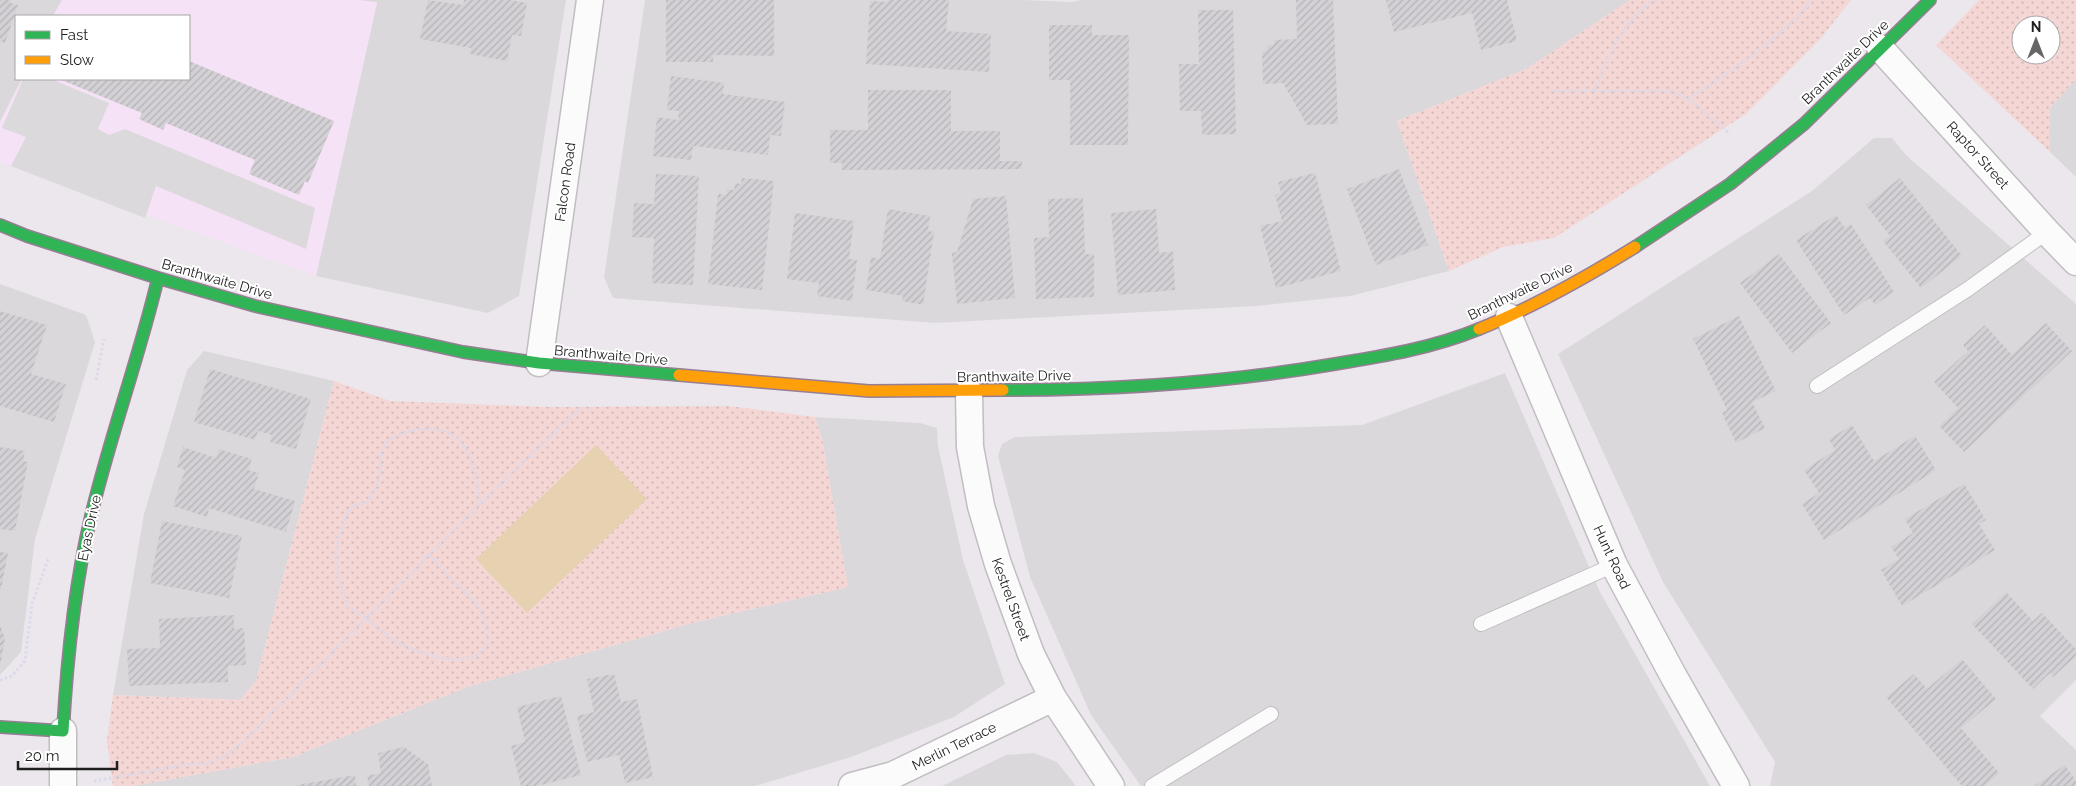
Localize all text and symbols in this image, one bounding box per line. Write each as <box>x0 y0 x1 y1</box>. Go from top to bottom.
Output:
legend <box>15 15 190 80</box>
north arrow <box>2011 15 2061 65</box>
street label: Branthwaite Drive <box>1798 17 1892 107</box>
text: N <box>2031 19 2041 35</box>
text: Fast <box>60 26 88 44</box>
text: Slow <box>60 51 94 69</box>
street label: Raptor Street <box>1944 118 2013 192</box>
street label: Falcon Road <box>552 141 578 223</box>
street label: Branthwaite Drive <box>160 256 274 302</box>
street label: Branthwaite Drive <box>1465 259 1575 323</box>
street label: Branthwaite Drive <box>553 342 669 368</box>
street label: Branthwaite Drive <box>957 367 1071 385</box>
street label: Eyas Drive <box>74 494 104 562</box>
street label: Hunt Road <box>1590 523 1634 591</box>
street label: Kestrel Street <box>989 555 1033 643</box>
street label: Merlin Terrace <box>909 719 999 773</box>
scale bar <box>18 738 116 770</box>
text: 20 m <box>25 747 60 765</box>

